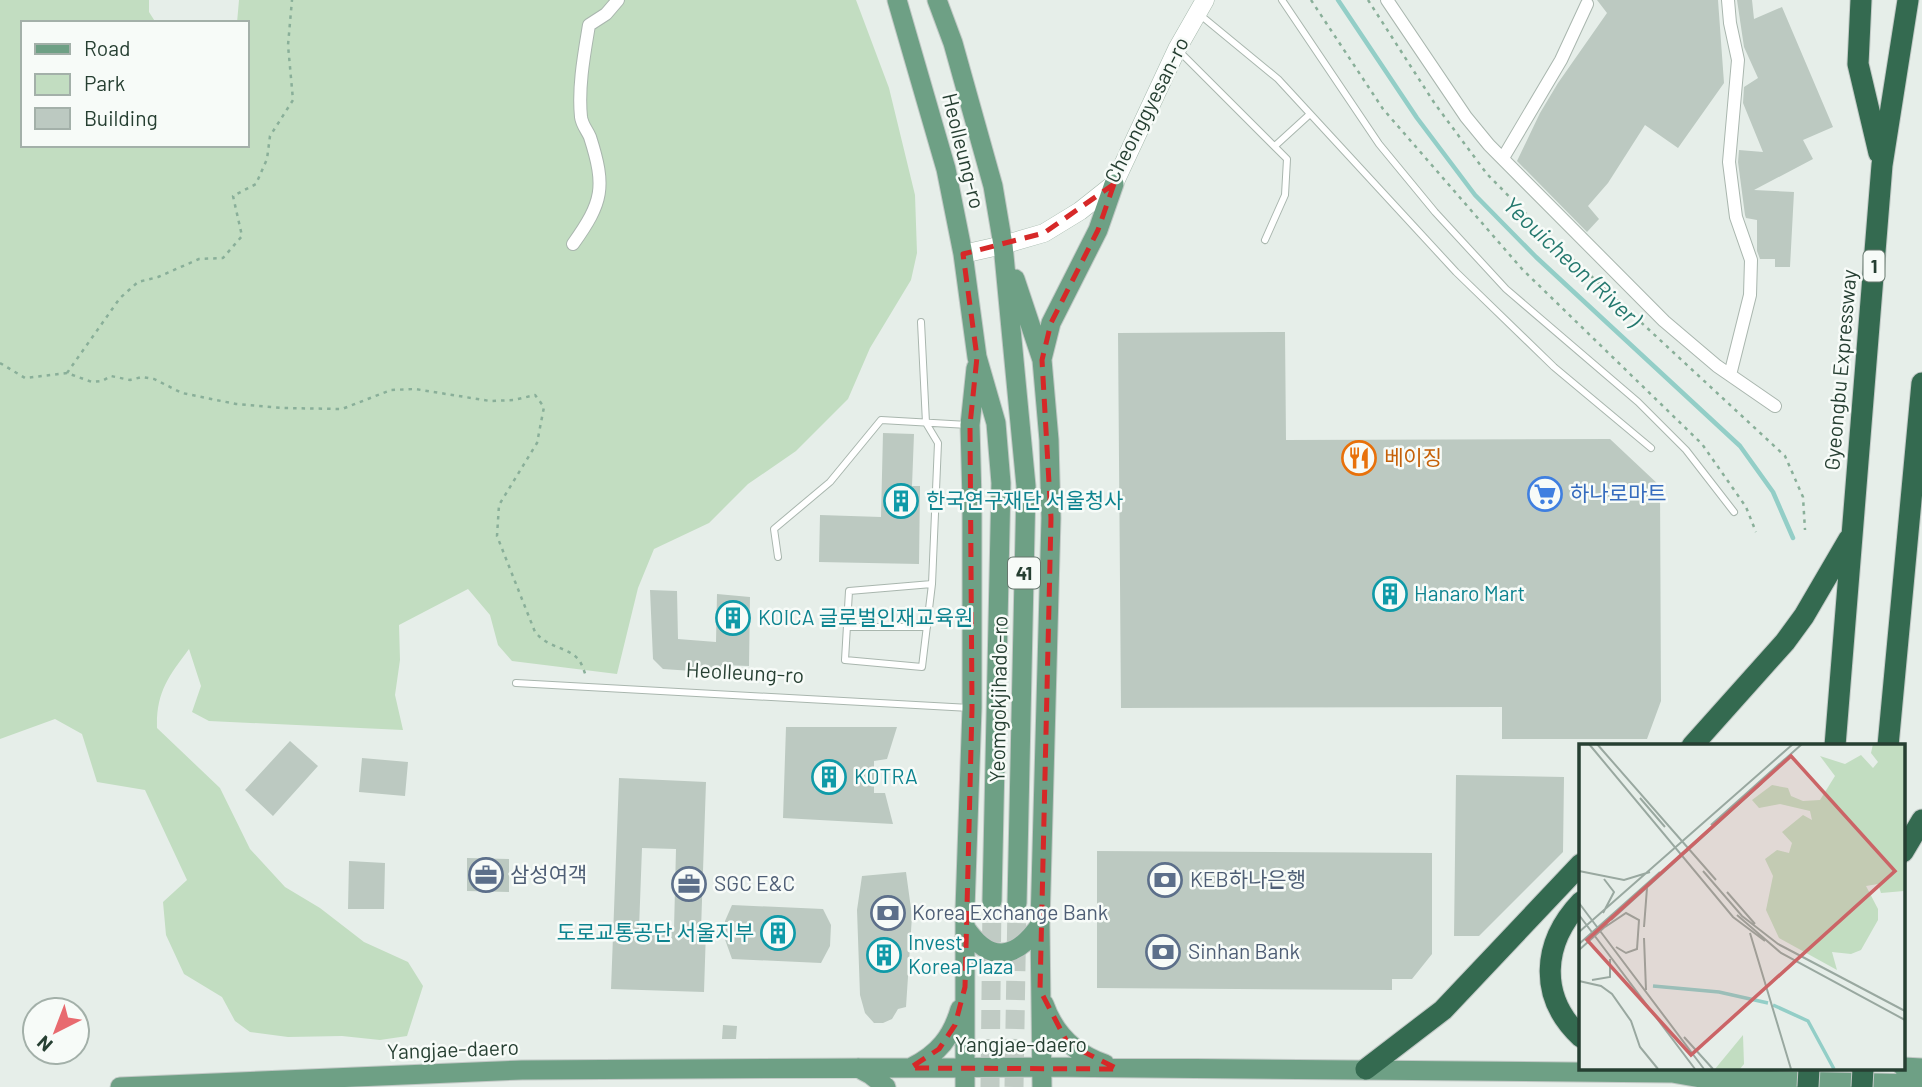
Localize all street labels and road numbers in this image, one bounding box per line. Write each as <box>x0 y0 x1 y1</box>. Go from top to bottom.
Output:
street label: Cheonggyesan-ro <box>1098 32 1193 186</box>
street label: Heolleung-ro <box>938 90 991 211</box>
road number: 1 <box>1864 250 1884 282</box>
street label: Gyeongbu Expressway <box>1818 268 1861 471</box>
road number: 41 <box>1008 558 1040 588</box>
street label: Yeomgokjihado-ro <box>984 616 1011 782</box>
street label: Heolleung-ro <box>685 656 805 687</box>
street label: Yangjae-daero <box>955 1031 1087 1056</box>
street label: Yangjae-daero <box>387 1034 519 1063</box>

